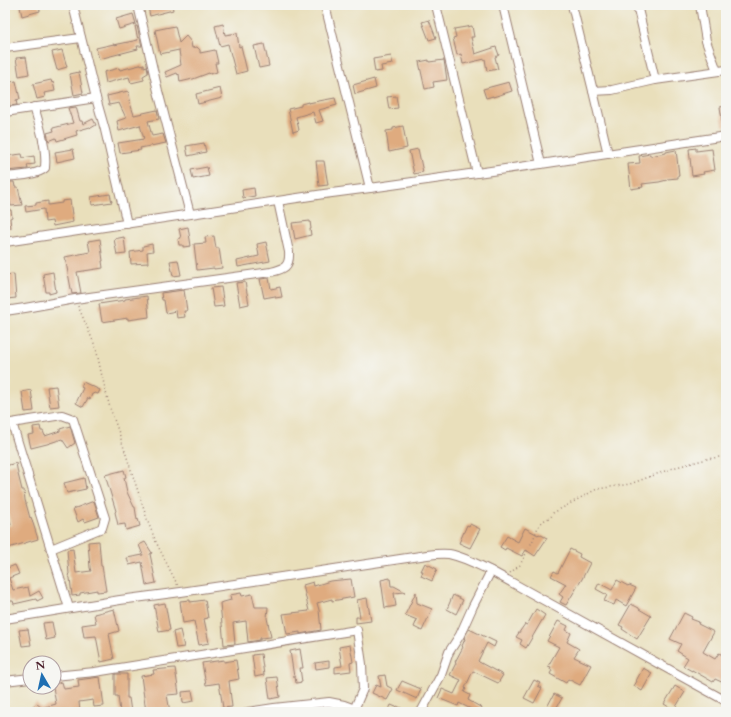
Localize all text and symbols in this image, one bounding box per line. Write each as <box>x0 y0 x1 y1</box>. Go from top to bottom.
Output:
north arrow <box>22 655 62 695</box>
text: N <box>35 657 47 674</box>

